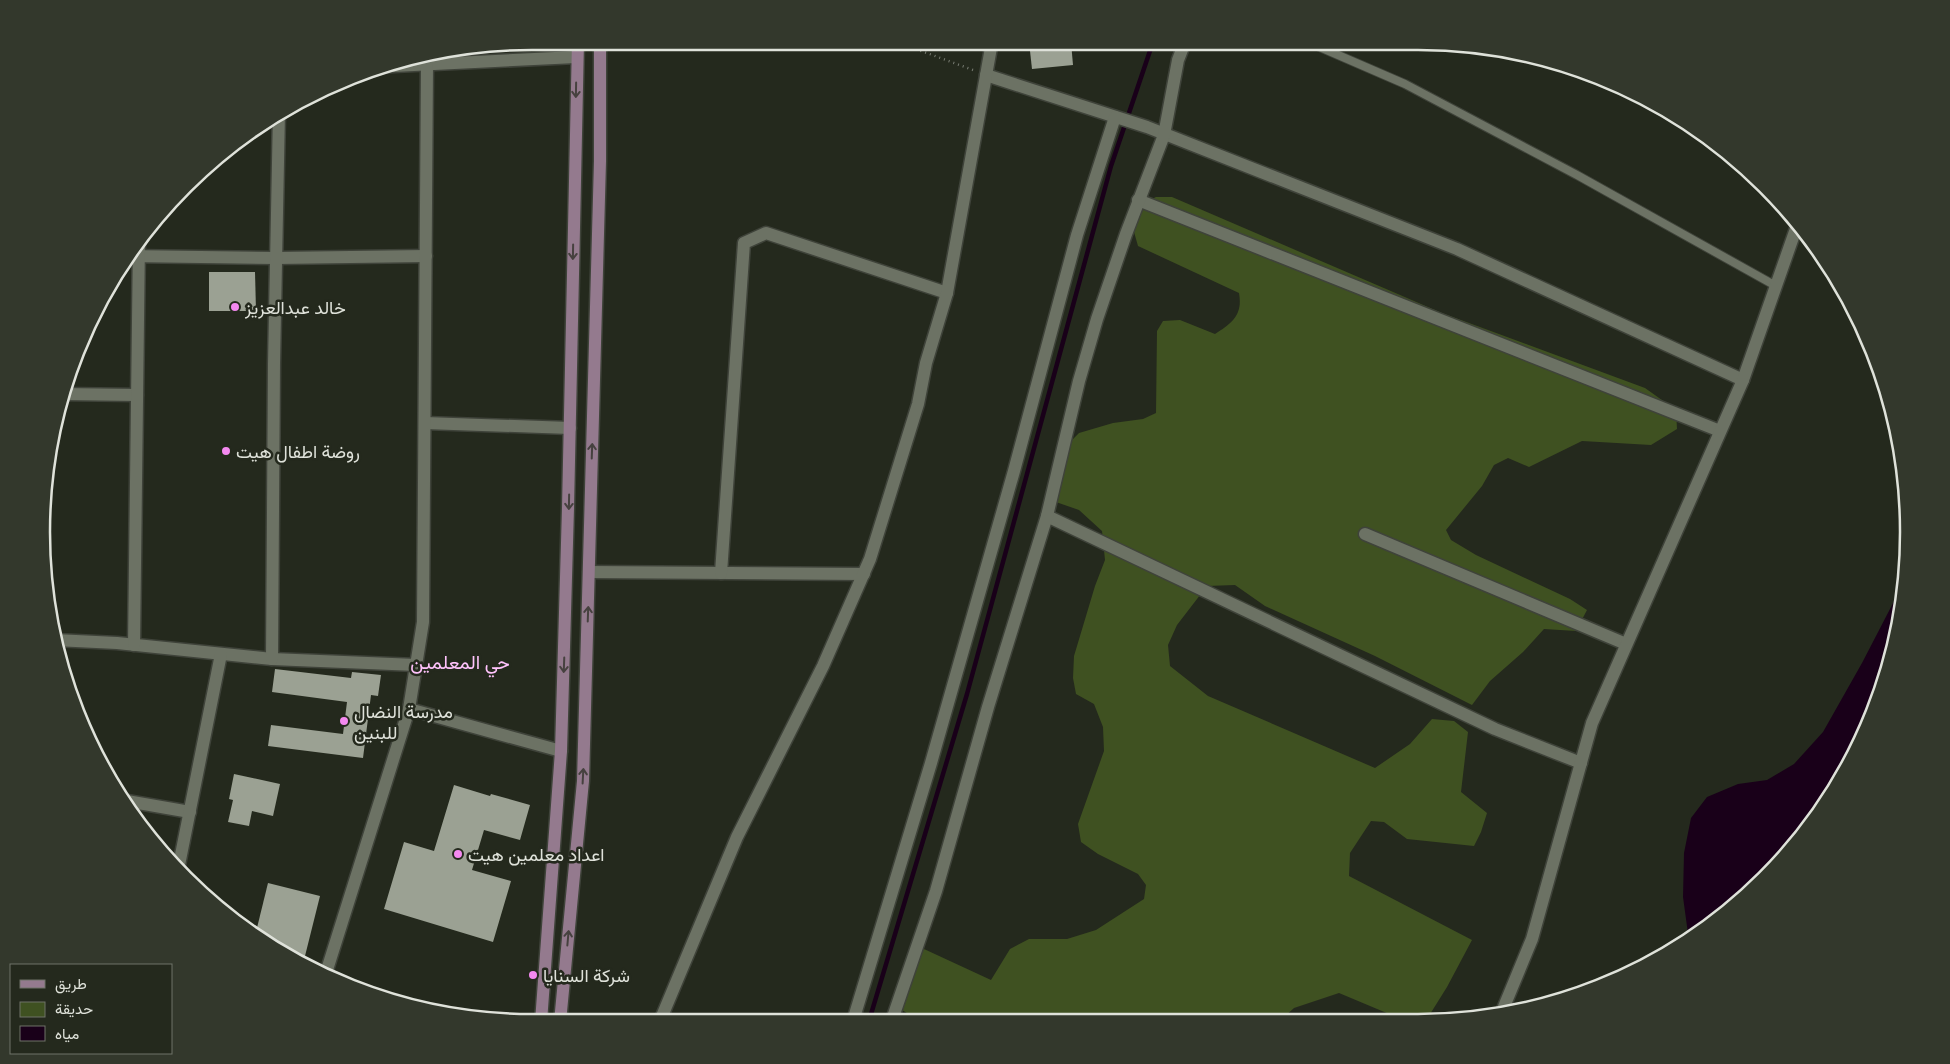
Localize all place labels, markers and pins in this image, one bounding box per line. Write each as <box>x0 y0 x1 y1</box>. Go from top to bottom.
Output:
place label: خالد عبدالعزيز <box>244 295 346 319</box>
marker: خالد عبدالعزيز <box>229 301 241 313</box>
place label: روضة اطفال هيت <box>236 439 360 463</box>
marker: روضة اطفال هيت <box>220 445 232 457</box>
place label: مدرسة النضال للبنين <box>354 699 453 744</box>
marker: مدرسة النضال للبنين <box>338 715 350 727</box>
place label: اعداد معلمين هيت <box>468 842 605 866</box>
marker: اعداد معلمين هيت <box>452 848 464 860</box>
place label: شركة السنايا <box>543 963 630 987</box>
marker: شركة السنايا <box>527 969 539 981</box>

